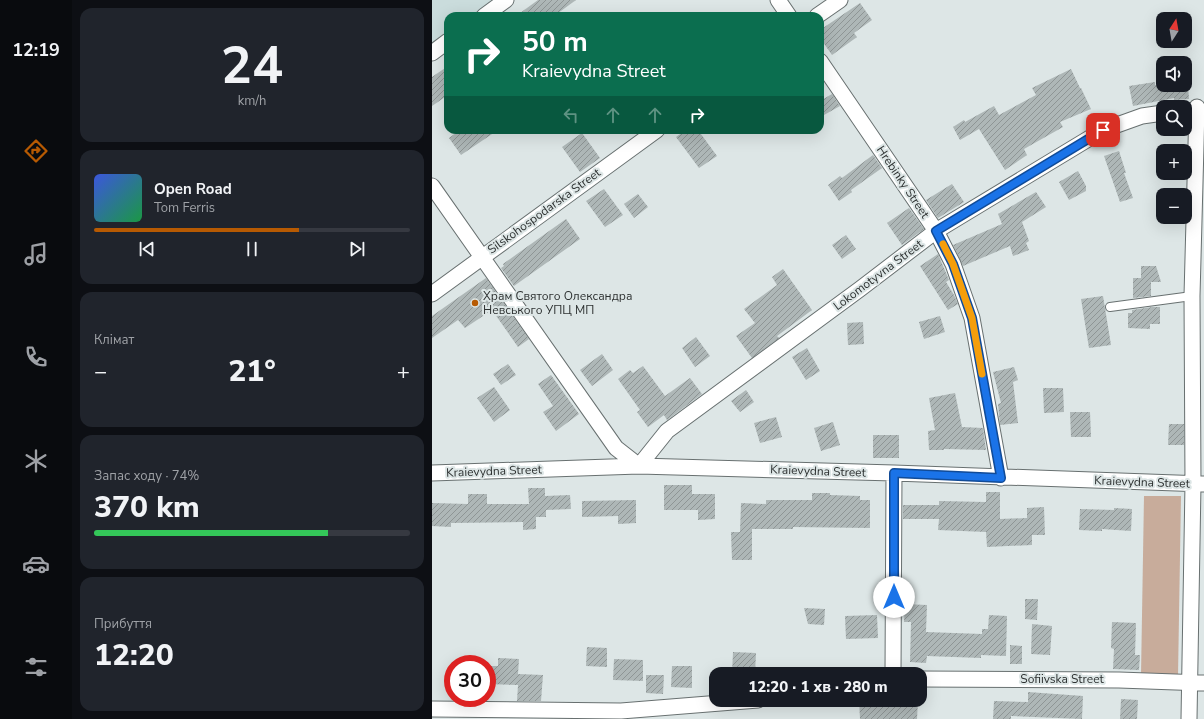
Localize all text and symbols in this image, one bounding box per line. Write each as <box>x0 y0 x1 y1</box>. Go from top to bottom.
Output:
north arrow <box>1156 12 1192 48</box>
map controls <box>1156 12 1192 224</box>
text: 50 m <box>522 23 588 61</box>
icon: right <box>456 28 508 80</box>
text: 24 <box>221 30 283 101</box>
text: 12:19 <box>12 38 60 62</box>
button: sound <box>1156 56 1192 92</box>
text: Kraievydna Street <box>522 59 666 83</box>
text: km/h <box>238 92 266 110</box>
button: search <box>1156 100 1192 136</box>
icon: left <box>560 104 582 126</box>
icon: ahead <box>602 104 624 126</box>
icon: ahead <box>644 104 666 126</box>
icon: right <box>686 104 708 126</box>
pin <box>1086 113 1120 147</box>
icon: arrive <box>1092 119 1114 141</box>
icon: directions <box>22 137 50 165</box>
street label: Hrebinky Street <box>873 143 934 222</box>
button: + <box>1156 144 1192 180</box>
street label: Silskohospodarska Street <box>484 164 605 258</box>
text: Open Road <box>154 179 232 199</box>
button: − <box>1156 188 1192 224</box>
text: Tom Ferris <box>154 199 215 217</box>
street label: Lokomotyvna Street <box>830 236 927 314</box>
icon: previous <box>136 238 158 260</box>
icon: pause <box>241 238 263 260</box>
icon: next <box>346 238 368 260</box>
icon: music <box>22 240 50 268</box>
place label: Храм Святого Олександра Невського УПЦ МП <box>483 288 632 318</box>
marker: Храм Святого Олександра Невського УПЦ МП <box>470 298 480 308</box>
text: Клімат <box>94 331 134 349</box>
icon: phone <box>22 343 50 371</box>
text: 21° <box>228 351 276 392</box>
text: − <box>94 357 107 387</box>
text: + <box>397 357 410 387</box>
icon: climate <box>22 447 50 475</box>
street label: Kraievydna Street <box>446 461 543 481</box>
street label: Kraievydna Street <box>770 461 867 481</box>
text: Запас ходу · 74% <box>94 467 199 485</box>
street label: Kraievydna Street <box>1094 472 1191 492</box>
text: 370 km <box>94 487 200 528</box>
icon: car <box>22 550 50 578</box>
position arrow <box>873 576 915 618</box>
text: Прибуття <box>94 615 152 633</box>
text: 12:20 <box>94 635 174 676</box>
icon: filters <box>22 653 50 681</box>
speed limit sign: 30 <box>444 655 496 707</box>
street label: Sofiivska Street <box>1020 671 1105 687</box>
text: 12:20 · 1 хв · 280 m <box>748 677 888 697</box>

